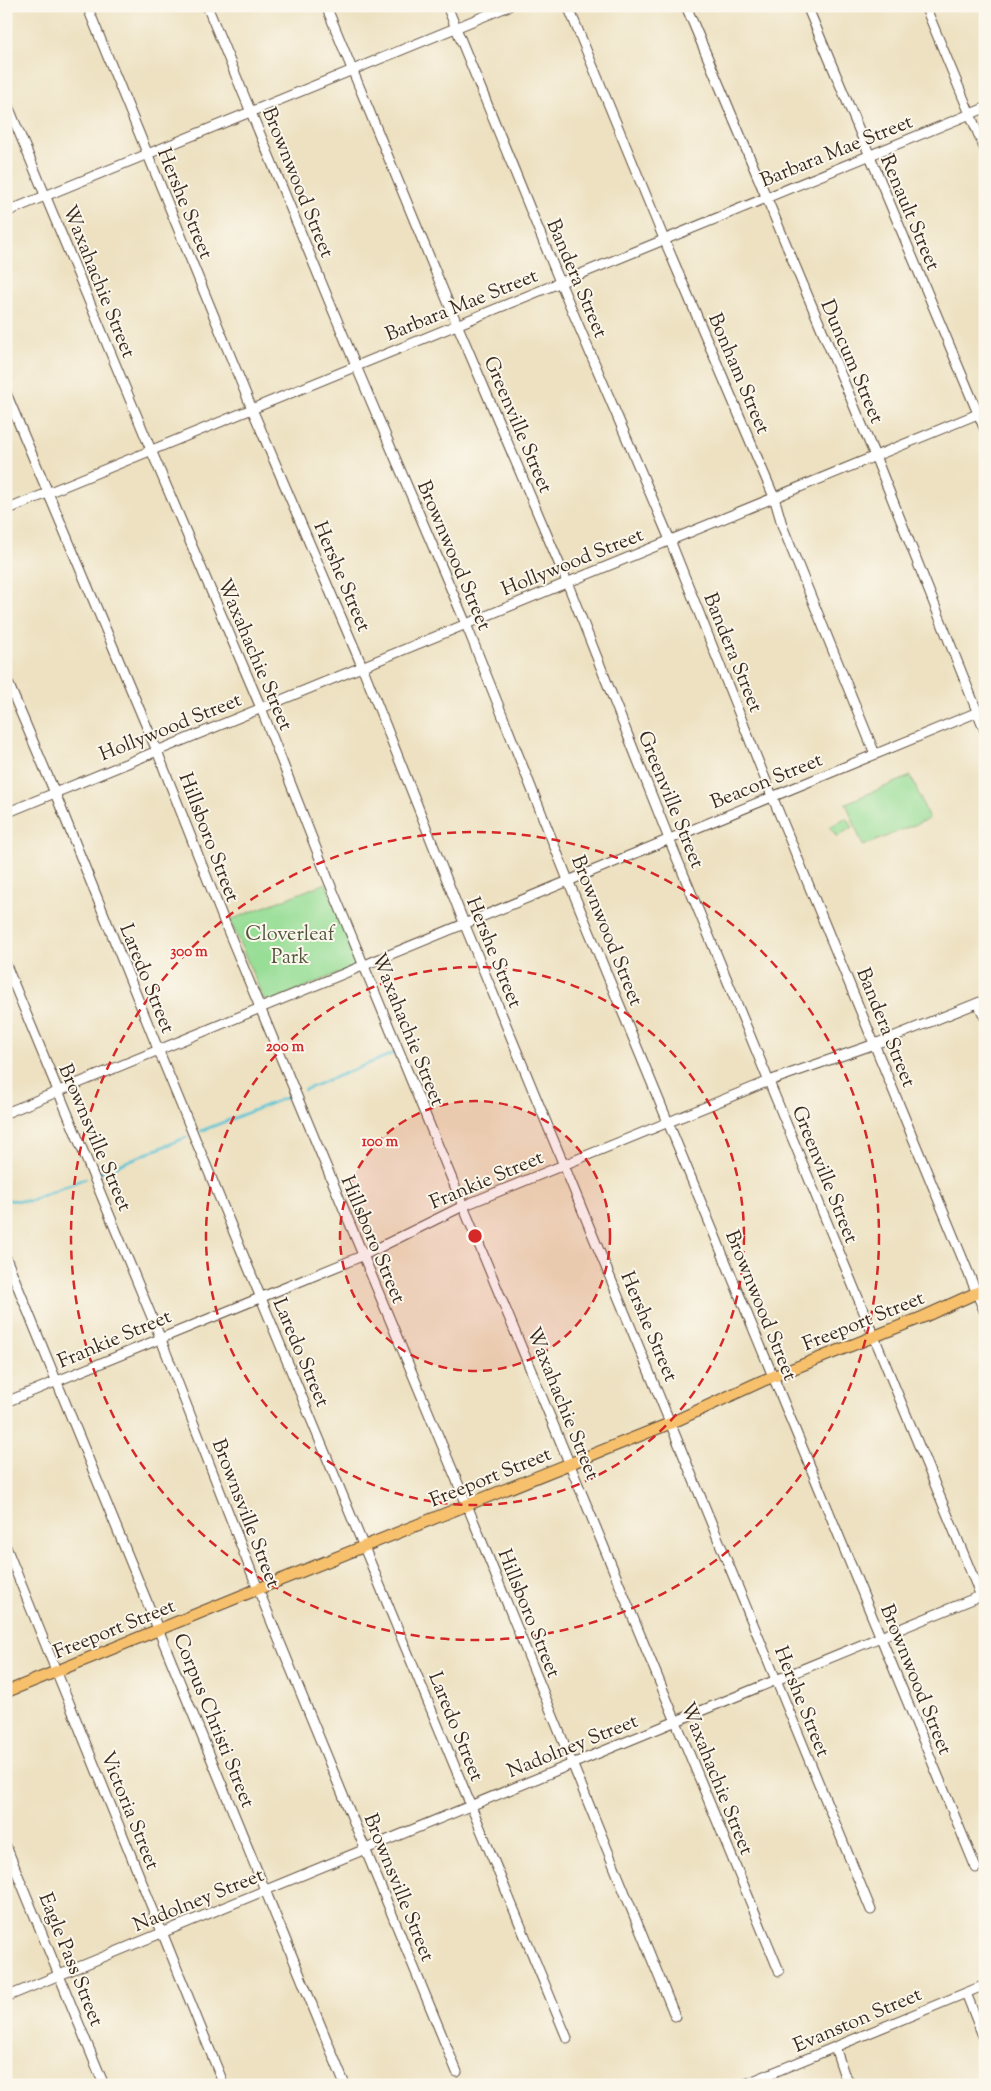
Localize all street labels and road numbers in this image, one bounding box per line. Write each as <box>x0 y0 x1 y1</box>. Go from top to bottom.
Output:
street label: Brownwood Street <box>253 103 340 263</box>
street label: Barbara Mae Street <box>756 108 918 196</box>
street label: Hershe Street <box>148 144 219 264</box>
street label: Renault Street <box>871 150 946 276</box>
street label: Waxahachie Street <box>54 201 142 363</box>
street label: Bandera Street <box>538 215 614 343</box>
street label: Barbara Mae Street <box>381 262 543 350</box>
street label: Duncum Street <box>812 296 890 429</box>
street label: Bonham Street <box>699 309 776 439</box>
street label: Greenville Street <box>475 352 559 498</box>
street label: Brownwood Street <box>408 477 497 635</box>
street label: Hershe Street <box>304 517 377 637</box>
street label: Hollywood Street <box>497 522 649 605</box>
street label: Waxahachie Street <box>209 574 299 736</box>
street label: Bandera Street <box>695 589 769 717</box>
street label: Hollywood Street <box>95 687 247 770</box>
street label: Greenville Street <box>629 727 711 873</box>
street label: Beacon Street <box>707 747 827 818</box>
street label: Hillsboro Street <box>170 769 246 907</box>
street label: Brownwood Street <box>562 851 649 1011</box>
street label: Hershe Street <box>457 893 528 1013</box>
street label: Laredo Street <box>111 920 181 1038</box>
street label: Waxahachie Street <box>363 949 451 1111</box>
street label: Bandera Street <box>848 964 922 1092</box>
street label: Brownsville Street <box>50 1060 138 1216</box>
street label: Greenville Street <box>783 1102 865 1248</box>
street label: Frankie Street <box>426 1144 548 1218</box>
street label: Hillsboro Street <box>332 1171 412 1309</box>
street label: Brownwood Street <box>716 1226 803 1386</box>
street label: Hershe Street <box>611 1267 684 1387</box>
street label: Freeport Street <box>799 1285 929 1360</box>
street label: Laredo Street <box>264 1294 336 1412</box>
street label: Frankie Street <box>54 1303 176 1377</box>
street label: Waxahachie Street <box>518 1323 606 1485</box>
street label: Brownsville Street <box>203 1435 286 1593</box>
street label: Freeport Street <box>426 1441 556 1516</box>
street label: Hillsboro Street <box>489 1545 567 1683</box>
street label: Freeport Street <box>50 1593 180 1668</box>
street label: Brownwood Street <box>871 1600 958 1760</box>
street label: Corpus Christi Street <box>164 1629 261 1813</box>
street label: Hershe Street <box>765 1642 836 1762</box>
street label: Laredo Street <box>420 1668 490 1786</box>
street label: Waxahachie Street <box>672 1698 760 1860</box>
street label: Nadolney Street <box>503 1708 643 1787</box>
street label: Victoria Street <box>92 1747 166 1875</box>
street label: Brownsville Street <box>355 1810 441 1966</box>
street label: Nadolney Street <box>129 1862 269 1941</box>
street label: Eagle Pass Street <box>30 1889 110 2031</box>
street label: Evanston Street <box>789 1981 927 2061</box>

